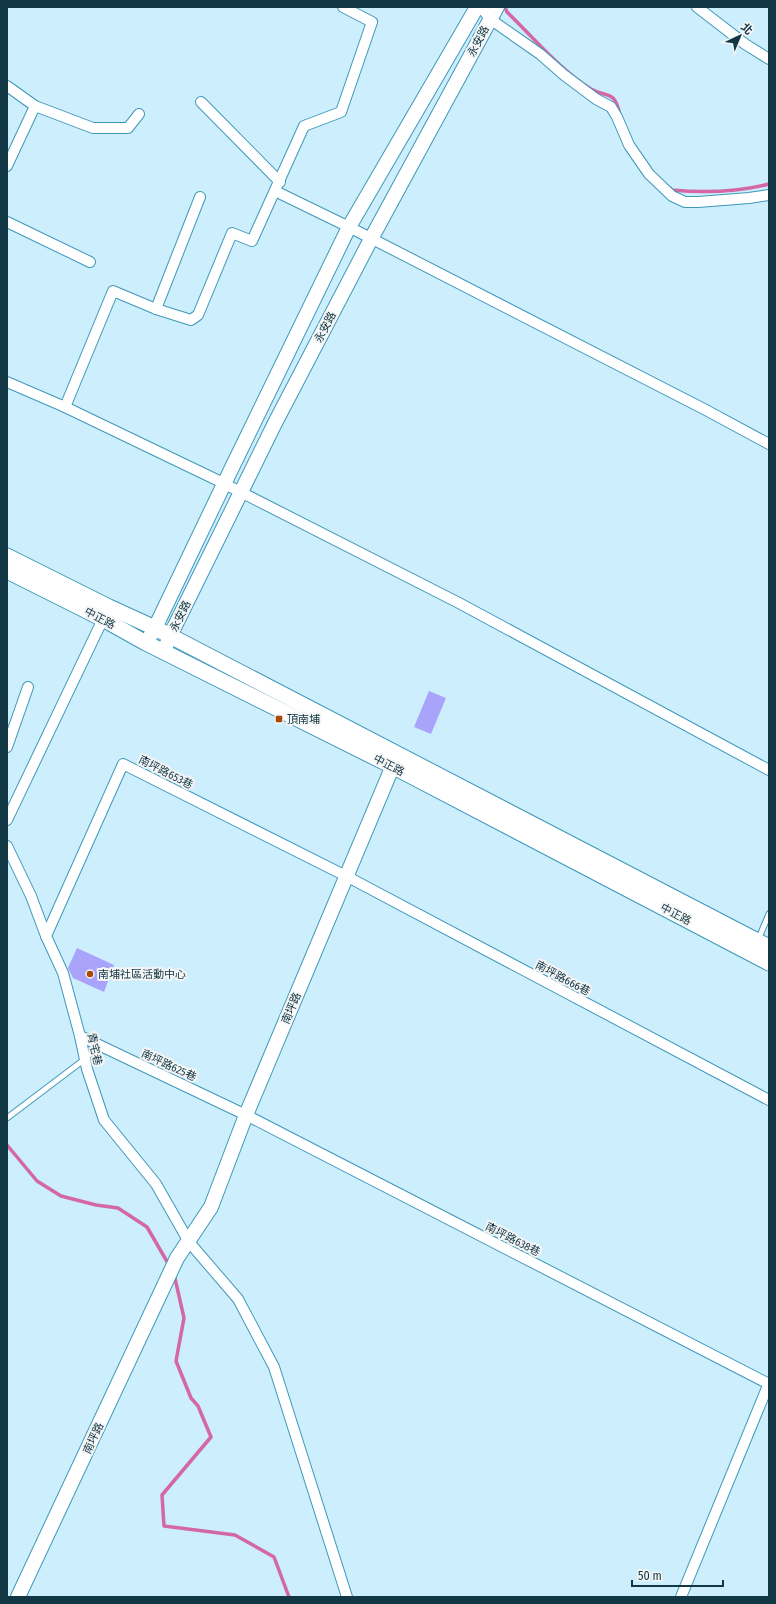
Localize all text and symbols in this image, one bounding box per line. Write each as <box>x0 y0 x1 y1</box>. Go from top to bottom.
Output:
north arrow <box>720 16 760 56</box>
text: 北 <box>738 21 755 38</box>
street label: 永安路 <box>465 24 492 59</box>
street label: 永安路 <box>312 310 339 345</box>
street label: 永安路 <box>167 599 194 634</box>
street label: 中正路 <box>82 605 117 632</box>
place label: 頂南埔 <box>287 713 320 726</box>
marker: 頂南埔 <box>274 714 284 724</box>
street label: 中正路 <box>371 752 406 779</box>
street label: 南坪路653巷 <box>136 753 195 792</box>
street label: 中正路 <box>658 901 693 928</box>
street label: 南坪路666巷 <box>533 959 592 998</box>
place label: 南埔社區活動中心 <box>98 968 186 981</box>
marker: 南埔社區活動中心 <box>85 969 95 979</box>
street label: 南坪路 <box>279 990 304 1026</box>
street label: 青宅巷 <box>84 1032 105 1067</box>
street label: 南坪路625巷 <box>139 1047 198 1084</box>
street label: 南坪路638巷 <box>483 1220 542 1259</box>
street label: 南坪路 <box>81 1421 106 1456</box>
scale bar <box>632 1562 723 1588</box>
text: 50 m <box>638 1569 662 1583</box>

